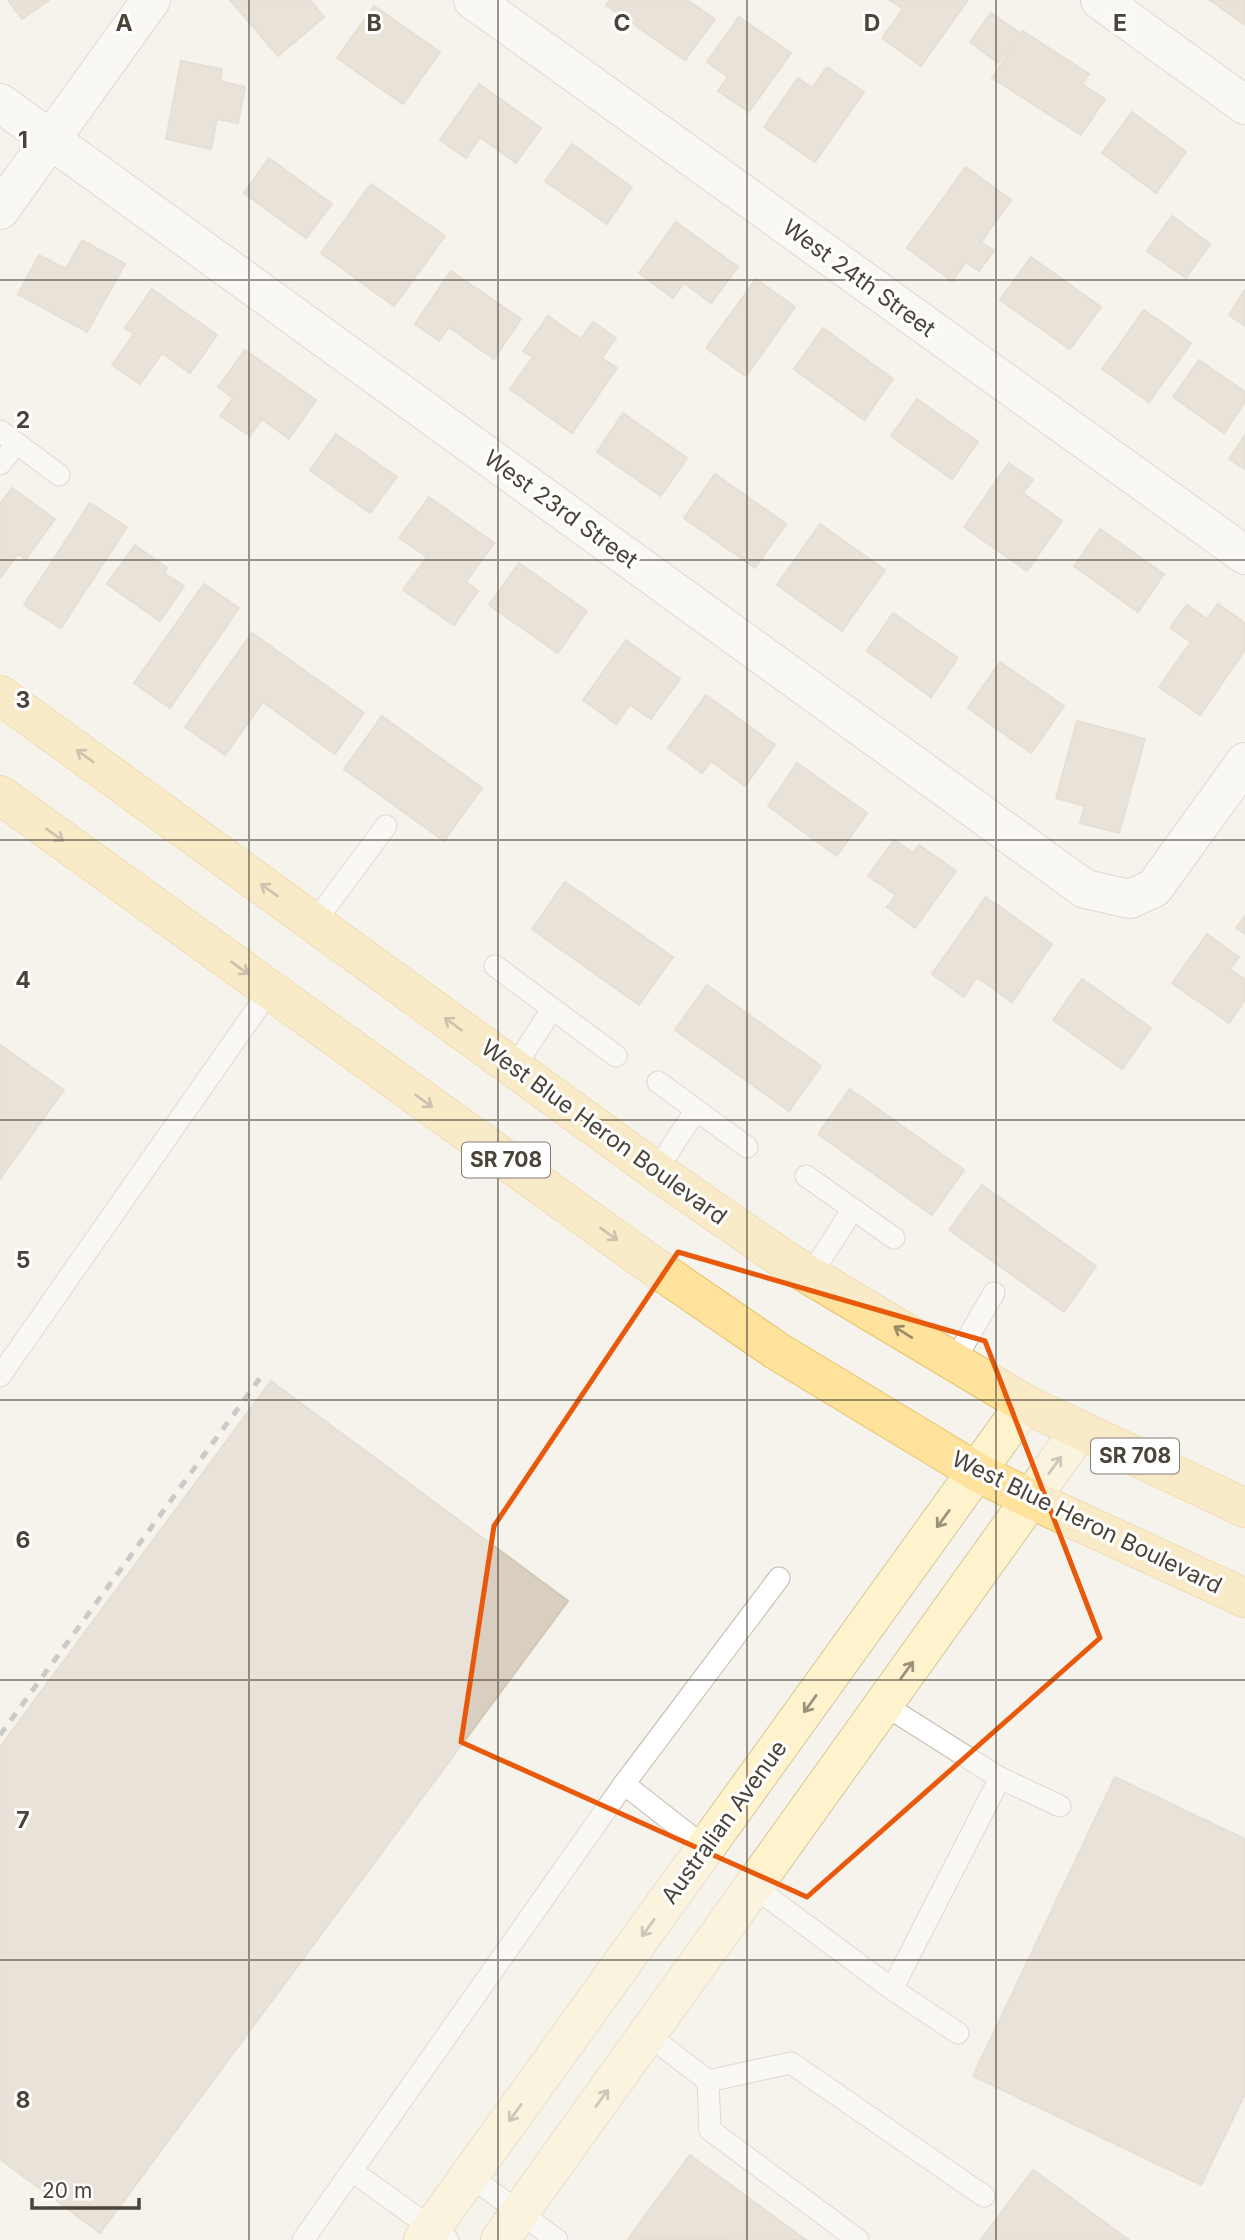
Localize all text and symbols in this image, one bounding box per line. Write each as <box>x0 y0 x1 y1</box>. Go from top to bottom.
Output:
text: A <box>115 9 133 37</box>
text: B <box>366 9 382 37</box>
text: C <box>613 9 631 37</box>
text: D <box>864 9 880 37</box>
text: E <box>1113 9 1127 37</box>
text: 1 <box>18 126 28 154</box>
street label: West 24th Street <box>777 213 941 343</box>
text: 2 <box>16 406 30 434</box>
street label: West 23rd Street <box>479 444 644 574</box>
text: 3 <box>16 686 30 714</box>
one-way arrow <box>76 749 95 763</box>
one-way arrow <box>45 828 64 842</box>
one-way arrow <box>259 883 278 898</box>
one-way arrow <box>230 961 249 975</box>
text: 4 <box>15 966 31 994</box>
one-way arrow <box>444 1016 463 1031</box>
street label: West Blue Heron Boulevard <box>476 1033 732 1231</box>
one-way arrow <box>414 1094 433 1108</box>
road number: SR 708 <box>462 1142 550 1178</box>
one-way arrow <box>599 1227 618 1241</box>
text: 5 <box>16 1246 30 1274</box>
one-way arrow <box>893 1325 913 1339</box>
road number: SR 708 <box>1091 1438 1179 1474</box>
street label: West Blue Heron Boulevard <box>947 1444 1227 1600</box>
one-way arrow <box>1047 1456 1062 1475</box>
one-way arrow <box>935 1510 950 1528</box>
text: 6 <box>16 1526 30 1554</box>
one-way arrow <box>900 1661 915 1680</box>
one-way arrow <box>803 1694 817 1713</box>
street label: Australian Avenue <box>655 1735 793 1909</box>
text: 7 <box>16 1806 30 1834</box>
one-way arrow <box>641 1918 655 1937</box>
text: 8 <box>16 2086 30 2114</box>
one-way arrow <box>595 2089 609 2108</box>
one-way arrow <box>508 2103 522 2122</box>
scale bar <box>32 2166 138 2210</box>
text: 20 m <box>42 2178 92 2203</box>

